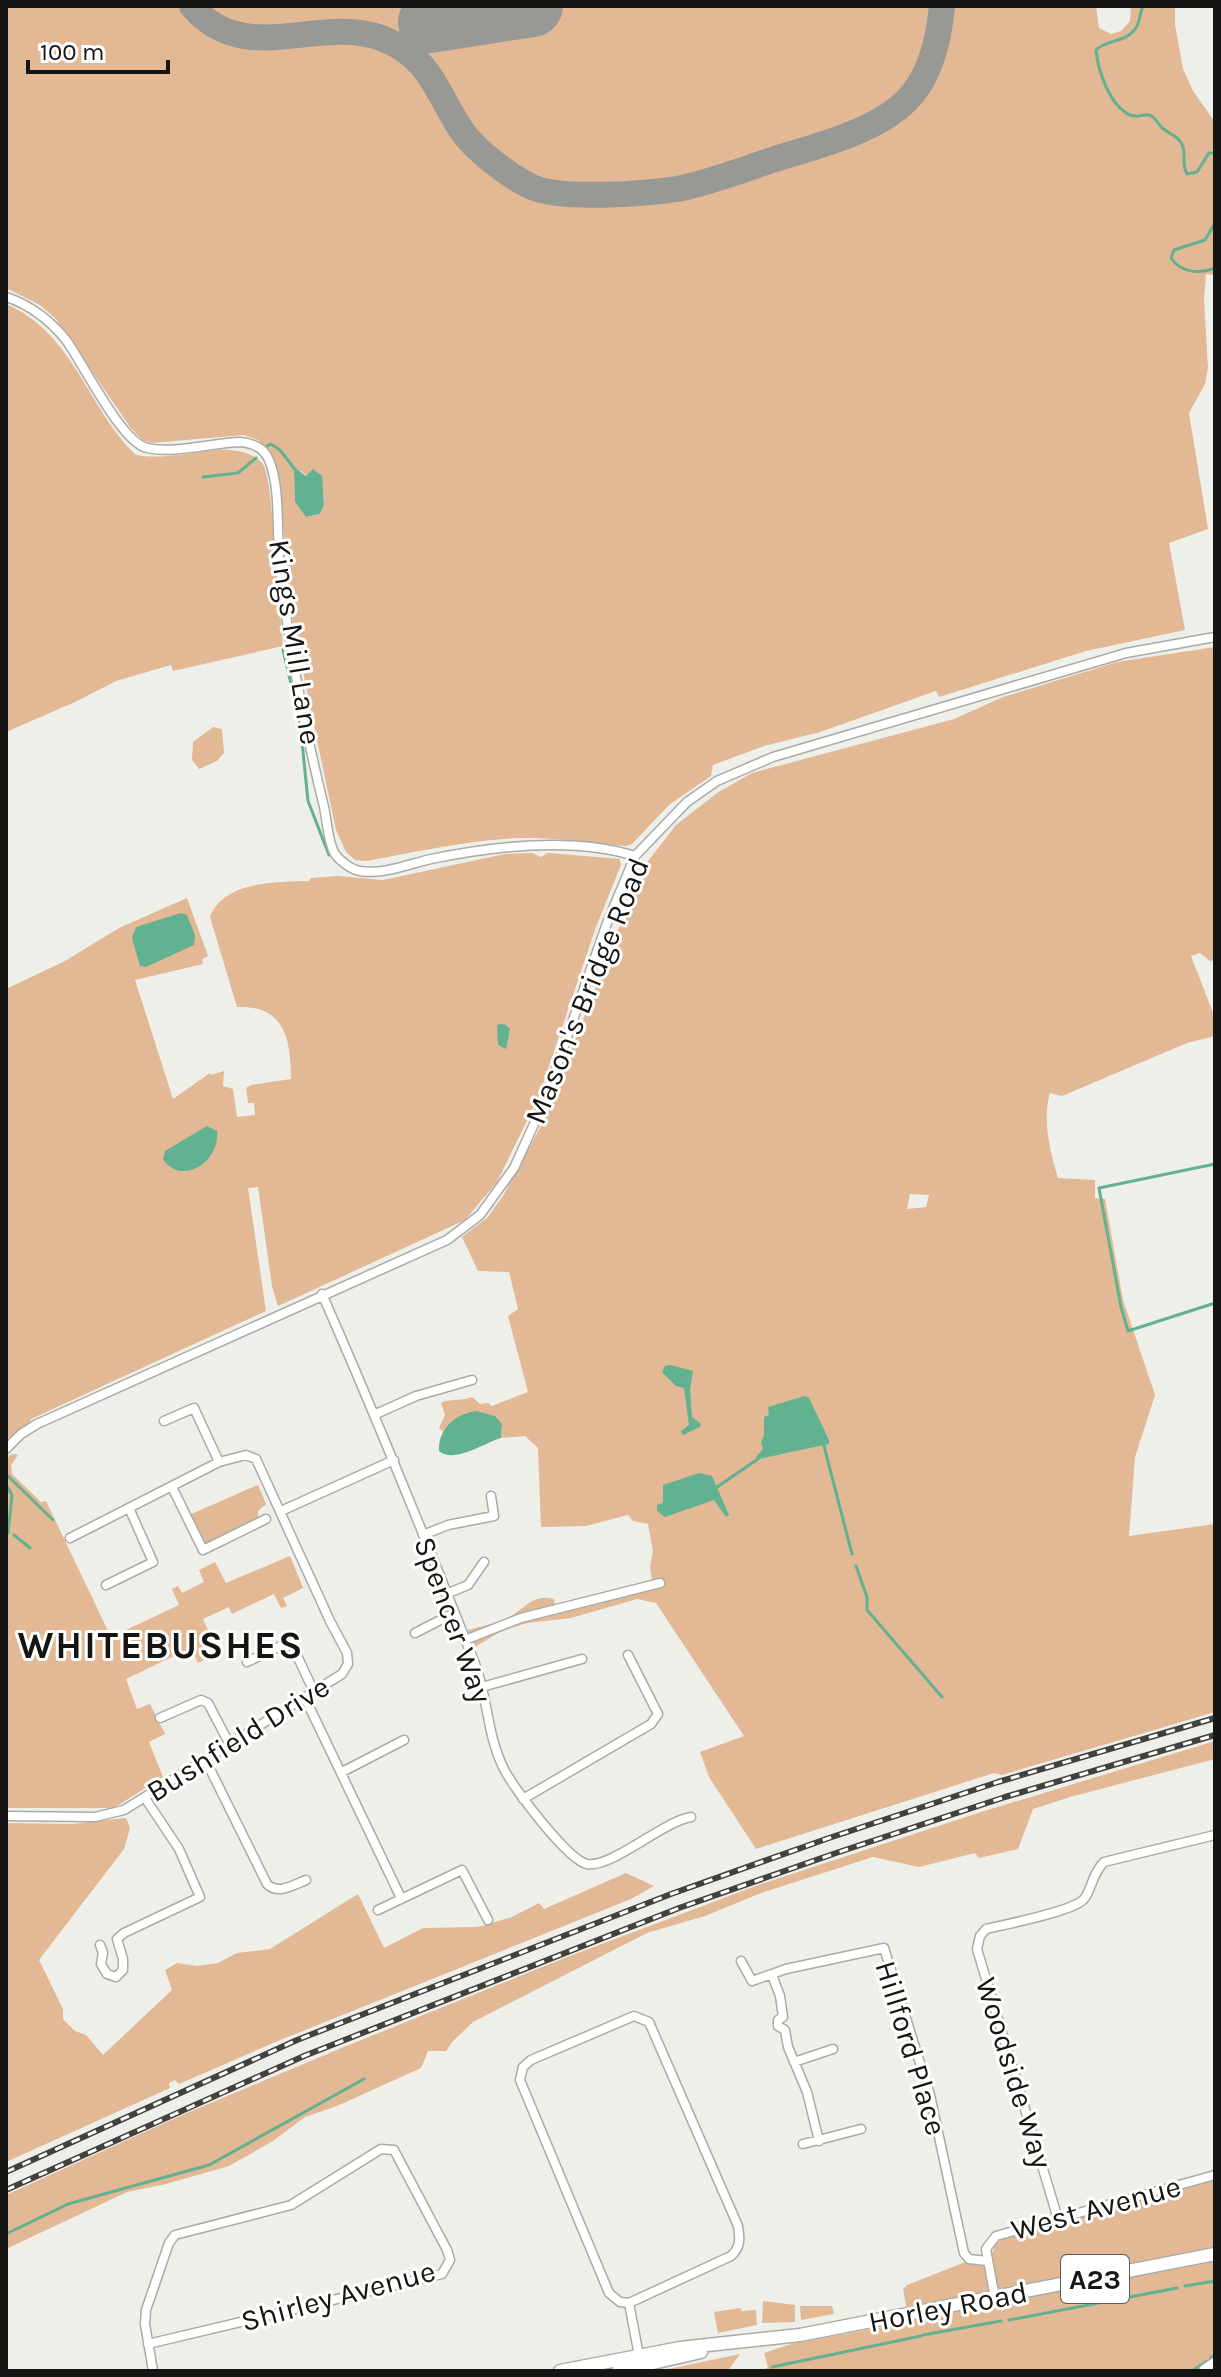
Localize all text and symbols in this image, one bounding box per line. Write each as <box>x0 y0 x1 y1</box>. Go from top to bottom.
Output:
scale bar <box>28 24 168 74</box>
text: 100 m <box>40 38 105 66</box>
street label: Kings Mill Lane <box>261 537 329 747</box>
street label: Mason's Bridge Road <box>517 853 657 1129</box>
street label: Spencer Way <box>406 1532 500 1708</box>
district label: WHITEBUSHES <box>17 1623 305 1668</box>
street label: Bushfield Drive <box>140 1668 336 1810</box>
street label: Hillford Place <box>867 1956 955 2140</box>
street label: Woodside Way <box>968 1973 1060 2173</box>
street label: West Avenue <box>1007 2168 1185 2248</box>
street label: Shirley Avenue <box>237 2253 439 2339</box>
road number: A23 <box>1061 2255 1129 2303</box>
street label: Horley Road <box>865 2274 1031 2340</box>

